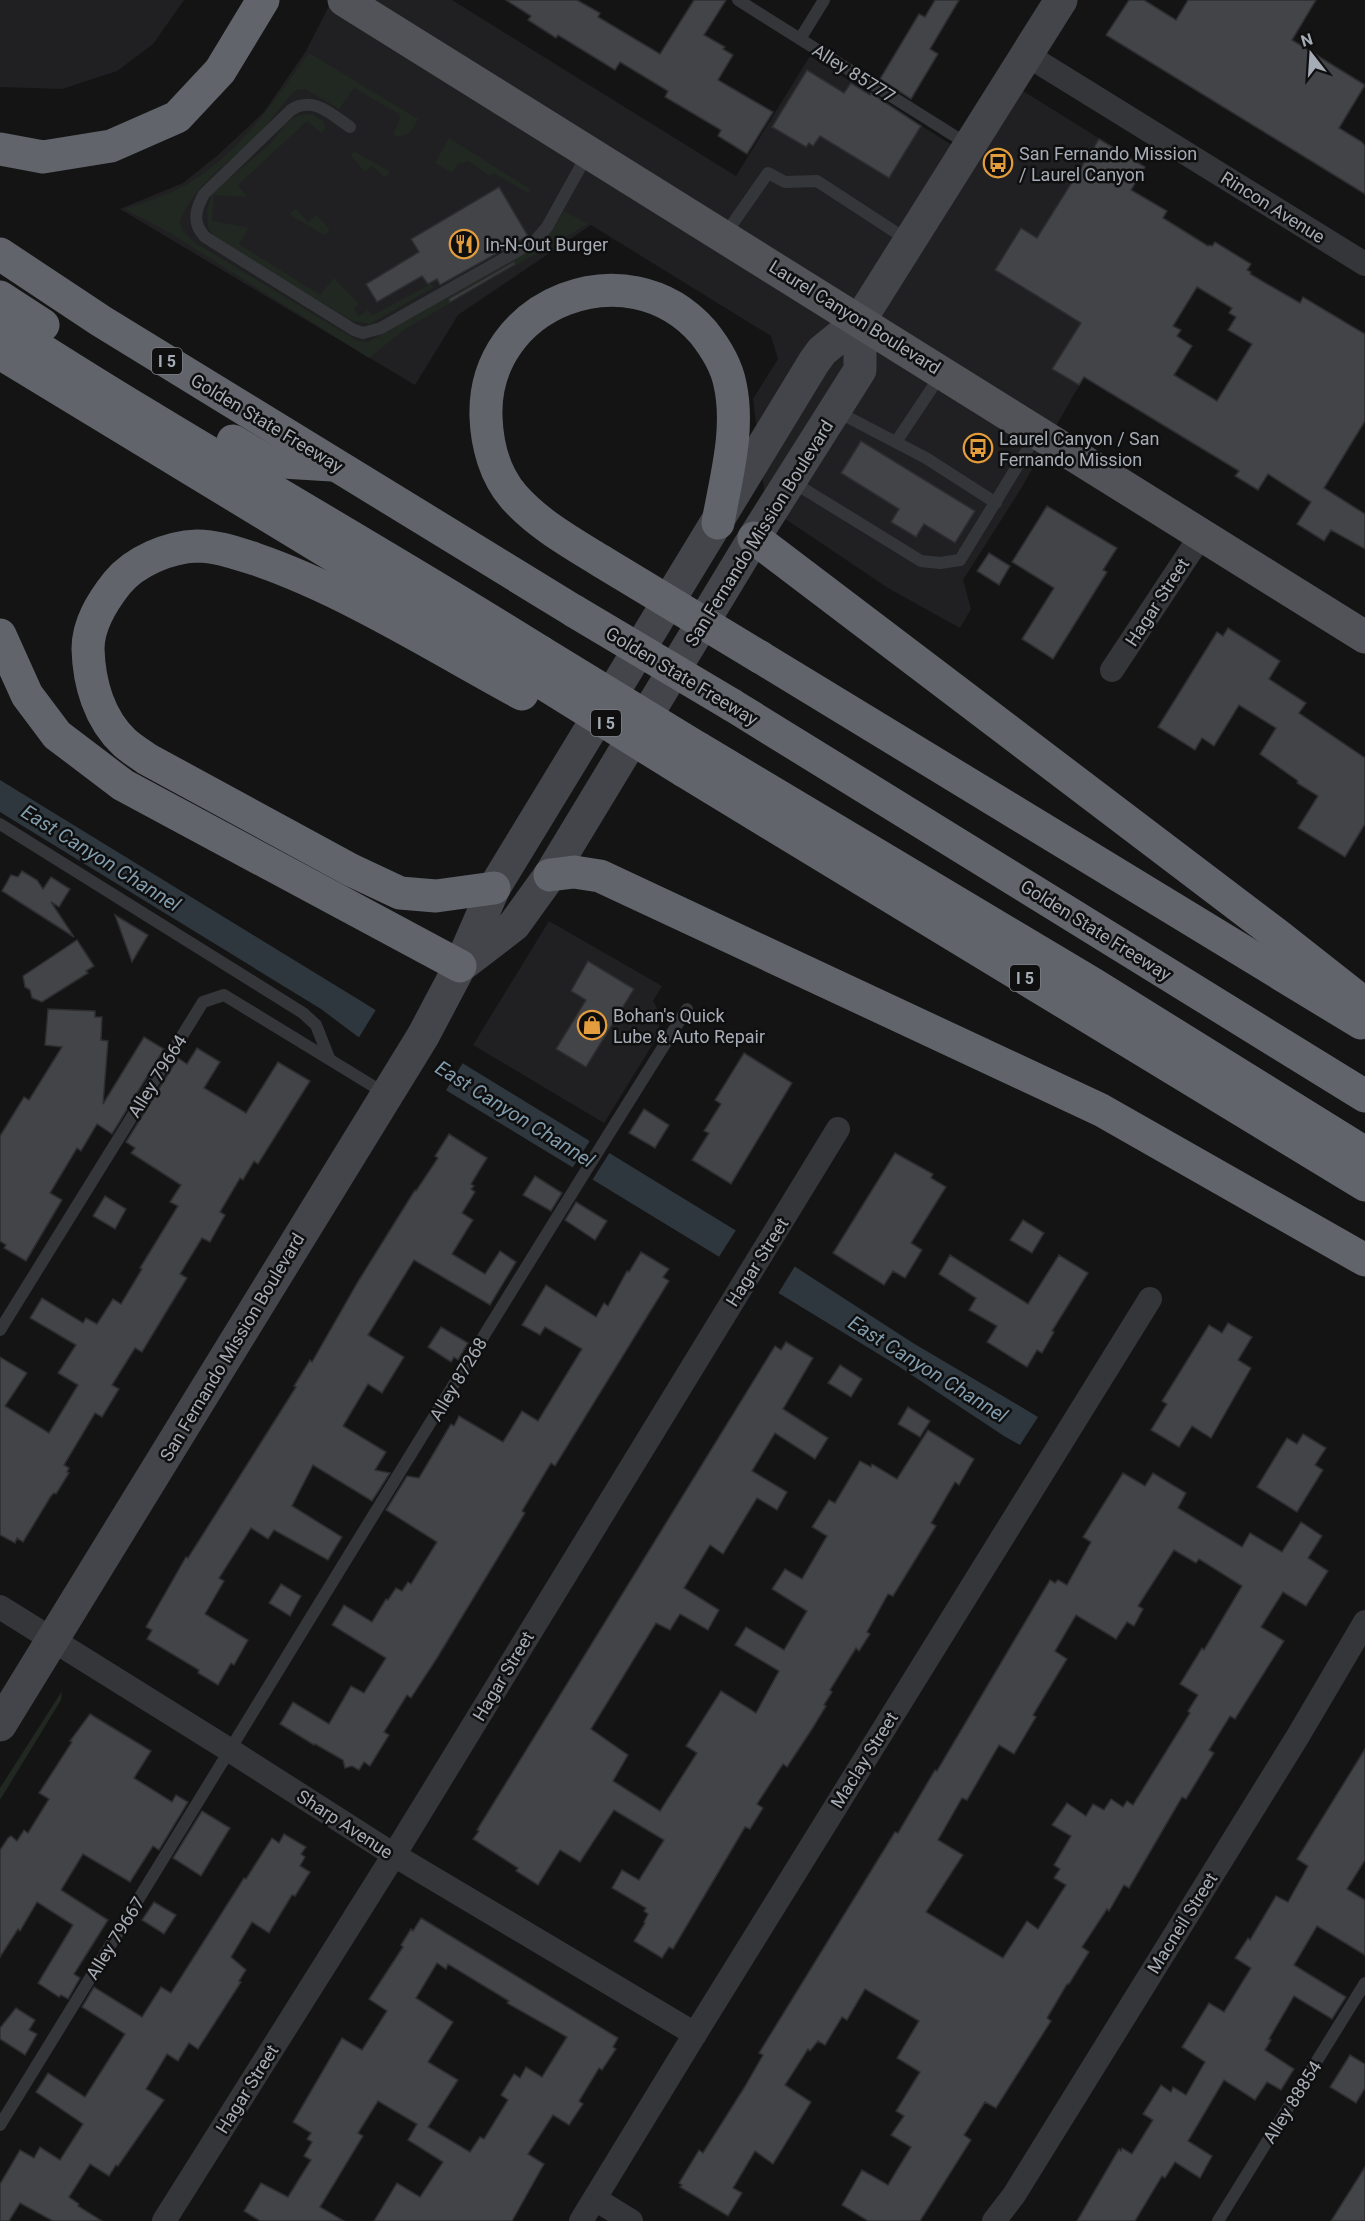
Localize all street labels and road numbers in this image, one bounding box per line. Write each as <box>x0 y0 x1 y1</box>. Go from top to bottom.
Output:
street label: Alley 85777 <box>809 39 899 107</box>
street label: Rincon Avenue <box>1217 167 1329 247</box>
street label: Laurel Canyon Boulevard <box>766 256 944 378</box>
road number: I 5 <box>152 348 182 374</box>
street label: Golden State Freeway <box>187 369 347 477</box>
street label: San Fernando Mission Boulevard <box>681 416 837 650</box>
street label: Hagar Street <box>1121 554 1193 650</box>
street label: Golden State Freeway <box>602 622 762 730</box>
road number: I 5 <box>591 710 621 736</box>
street label: Golden State Freeway <box>1017 875 1176 985</box>
road number: I 5 <box>1010 965 1040 991</box>
street label: Alley 79664 <box>123 1031 191 1121</box>
street label: Hagar Street <box>721 1214 793 1310</box>
street label: San Fernando Mission Boulevard <box>155 1229 309 1465</box>
street label: Alley 87268 <box>425 1334 491 1424</box>
street label: Hagar Street <box>468 1627 538 1725</box>
street label: Maclay Street <box>826 1708 902 1812</box>
street label: Sharp Avenue <box>293 1785 397 1863</box>
street label: Macneil Street <box>1143 1869 1221 1977</box>
street label: Alley 79667 <box>81 1893 149 1983</box>
street label: Hagar Street <box>211 2041 283 2137</box>
street label: Alley 88854 <box>1258 2057 1326 2147</box>

